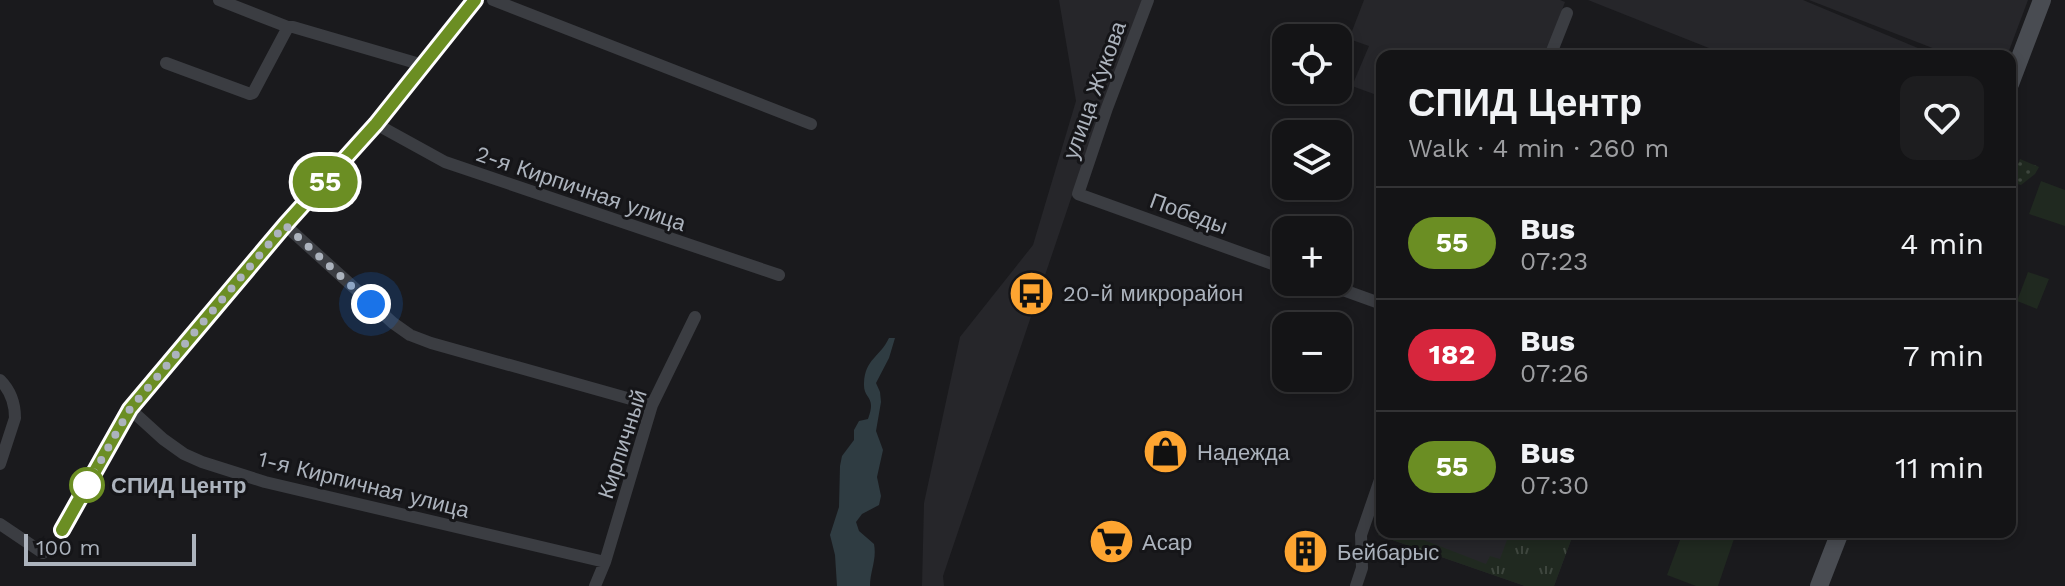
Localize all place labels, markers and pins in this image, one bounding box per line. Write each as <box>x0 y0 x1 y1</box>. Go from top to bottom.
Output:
bus stop icon: 20-й микрорайон <box>1008 269 1056 317</box>
place label: 20-й микрорайон <box>1063 281 1243 306</box>
shop icon: Надежда <box>1142 428 1190 476</box>
place label: Надежда <box>1197 440 1291 465</box>
marker: СПИД Центр <box>70 468 104 502</box>
place label: СПИД Центр <box>111 473 247 498</box>
supermarket icon: Асар <box>1087 518 1135 566</box>
building icon: Бейбарыс <box>1282 528 1330 576</box>
place label: Асар <box>1142 530 1192 555</box>
place label: Бейбарыс <box>1337 540 1439 565</box>

